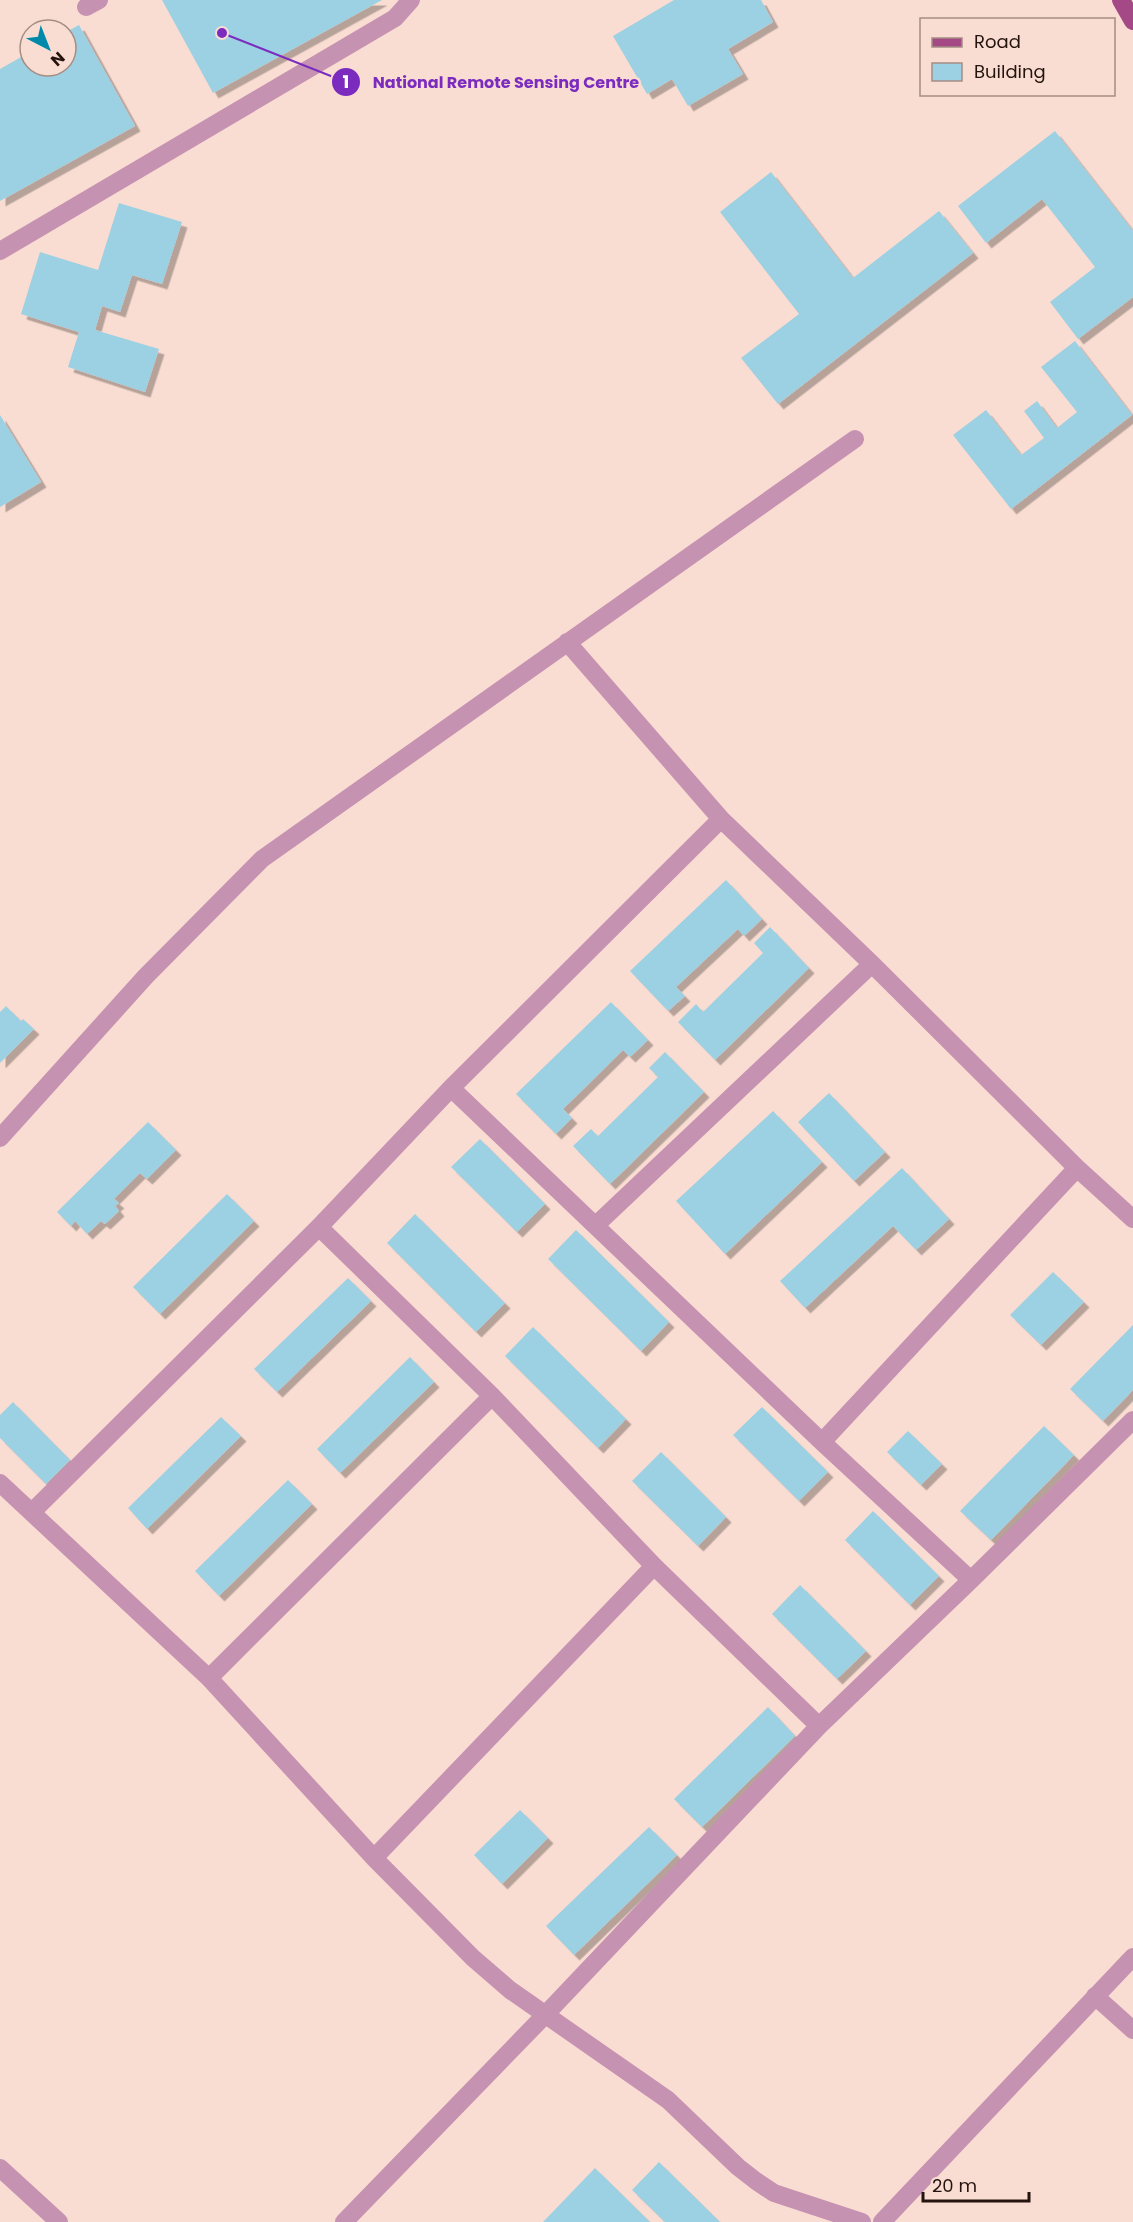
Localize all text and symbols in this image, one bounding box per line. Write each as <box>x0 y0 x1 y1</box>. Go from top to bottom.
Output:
north arrow <box>18 18 78 78</box>
legend <box>920 18 1115 96</box>
text: Road <box>974 29 1021 54</box>
text: N <box>46 46 70 71</box>
text: Building <box>974 59 1046 84</box>
callout: National Remote Sensing Centre <box>331 65 651 99</box>
text: 1 <box>343 69 349 94</box>
text: National Remote Sensing Centre <box>373 71 639 94</box>
scale bar <box>923 2165 1030 2203</box>
text: 20 m <box>932 2173 977 2198</box>

